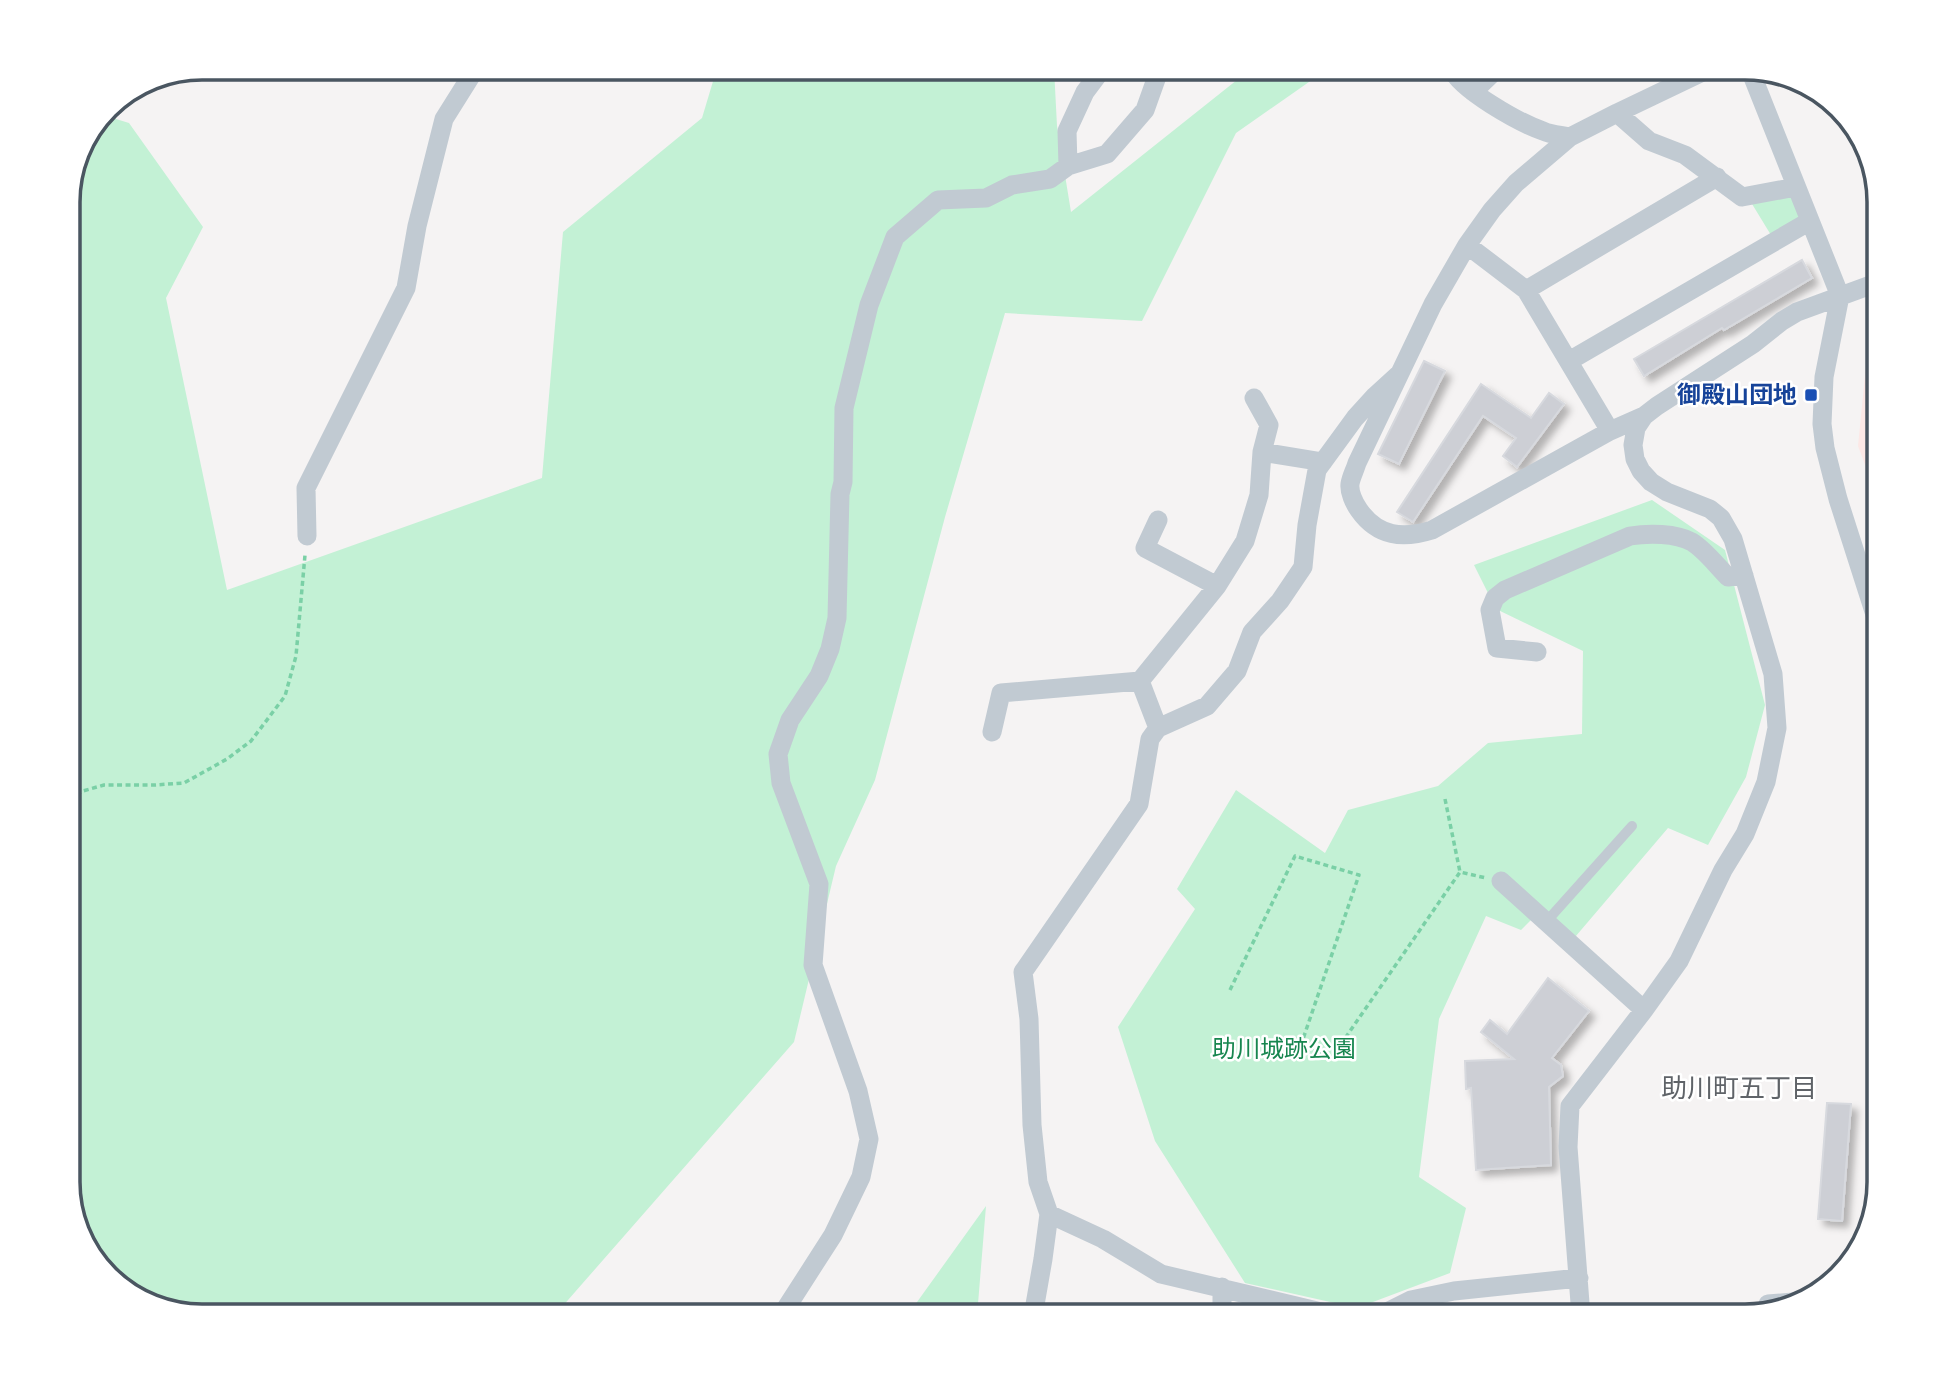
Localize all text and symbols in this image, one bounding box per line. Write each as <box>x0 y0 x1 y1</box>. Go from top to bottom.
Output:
place label: 御殿山団地 <box>1677 380 1797 409</box>
marker: 御殿山団地 <box>1803 387 1819 403</box>
park label: 助川城跡公園 <box>1212 1034 1356 1063</box>
district label: 助川町五丁目 <box>1661 1072 1817 1104</box>

